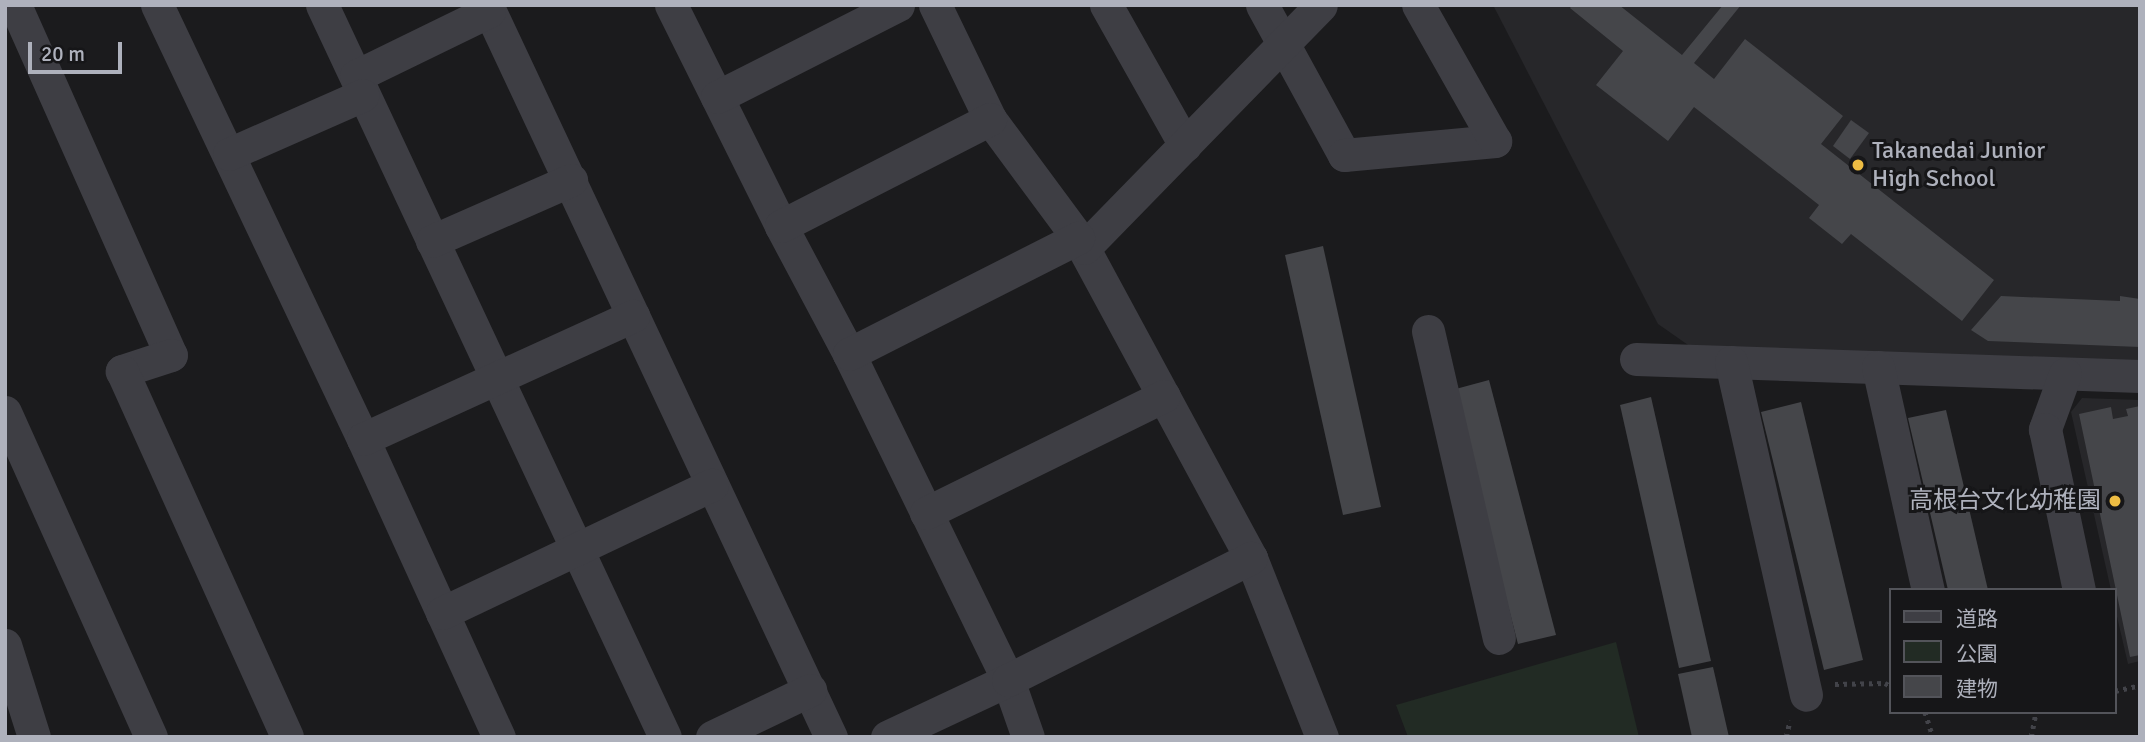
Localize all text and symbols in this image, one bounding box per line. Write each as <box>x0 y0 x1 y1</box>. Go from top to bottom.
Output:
scale bar <box>32 28 126 72</box>
text: 20 m <box>41 41 85 67</box>
place label: Takanedai Junior High School <box>1872 137 2045 193</box>
marker: Takanedai Junior High School <box>1850 157 1866 173</box>
place label: 高根台文化幼稚園 <box>1909 487 2101 515</box>
marker: 高根台文化幼稚園 <box>2107 493 2123 509</box>
legend <box>1890 588 2117 714</box>
text: 道路 <box>1956 606 1998 632</box>
text: 公園 <box>1956 641 1998 667</box>
text: 建物 <box>1956 676 1998 702</box>

